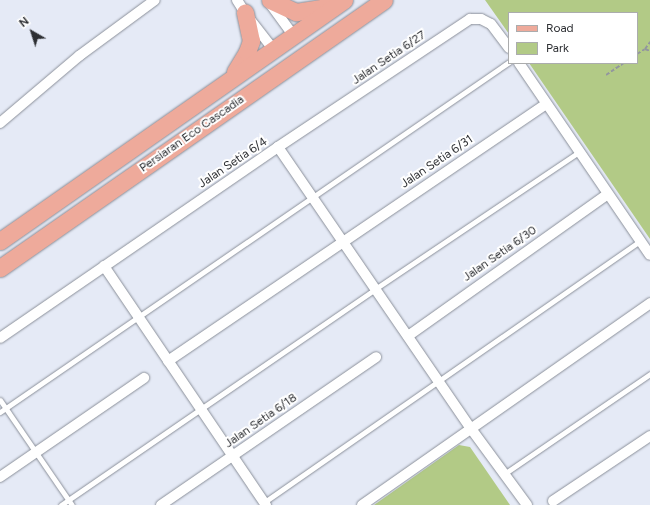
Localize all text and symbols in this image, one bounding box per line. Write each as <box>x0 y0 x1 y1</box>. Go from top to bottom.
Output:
north arrow <box>12 12 52 52</box>
legend <box>508 12 638 64</box>
text: N <box>17 15 32 30</box>
text: Road <box>546 21 574 35</box>
street label: Jalan Setia 6/27 <box>349 28 429 88</box>
text: Park <box>546 41 569 55</box>
street label: Persiaran Eco Cascadia <box>137 92 247 176</box>
street label: Jalan Setia 6/31 <box>398 133 476 191</box>
street label: Jalan Setia 6/4 <box>196 135 270 191</box>
street label: Jalan Setia 6/30 <box>460 223 540 285</box>
street label: Jalan Setia 6/18 <box>222 391 300 451</box>

